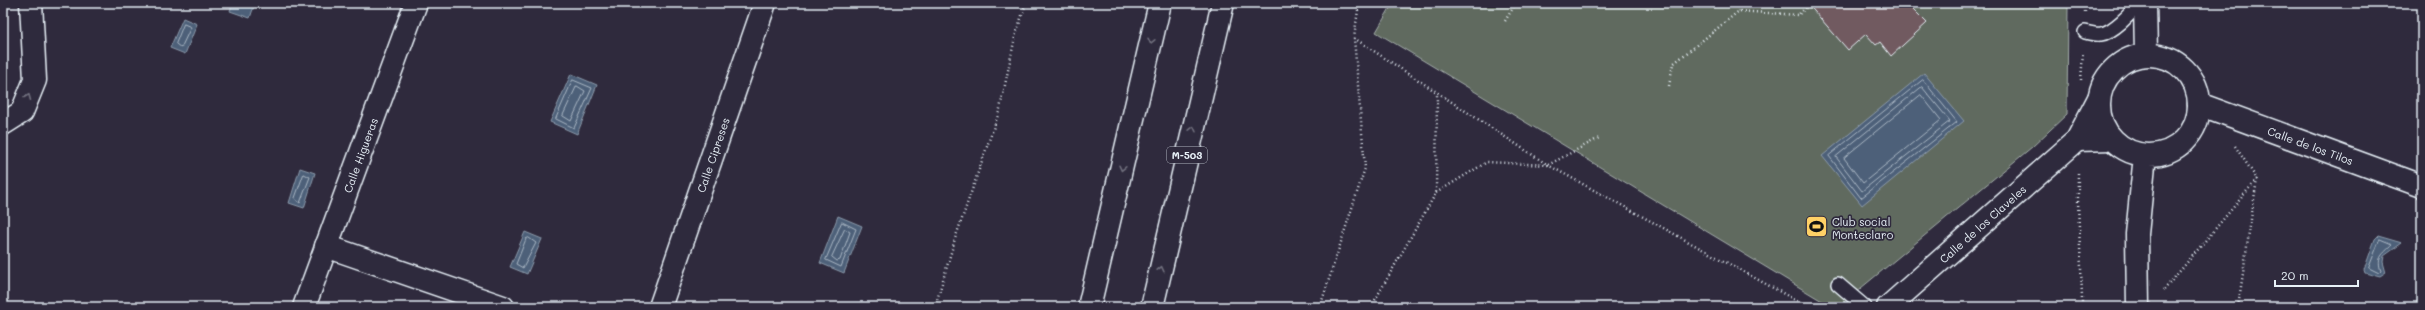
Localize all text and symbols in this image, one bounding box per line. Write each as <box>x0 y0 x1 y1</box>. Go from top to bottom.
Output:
one-way arrow <box>1148 38 1156 44</box>
one-way arrow <box>23 93 31 101</box>
street label: Calle Higueras <box>339 115 381 195</box>
street label: Calle Cipreses <box>693 115 732 194</box>
street label: Calle de los Tilos <box>2266 122 2356 168</box>
one-way arrow <box>1189 126 1197 132</box>
road number: M-503 <box>1167 147 1207 163</box>
one-way arrow <box>1118 164 1127 171</box>
street label: Calle de los Claveles <box>1936 181 2029 266</box>
sports icon: Club social Monteclaro <box>1803 214 1829 240</box>
place label: Club social Monteclaro <box>1832 214 1894 242</box>
scale bar <box>2275 262 2358 288</box>
one-way arrow <box>1156 266 1164 272</box>
text: 20 m <box>2281 267 2309 283</box>

